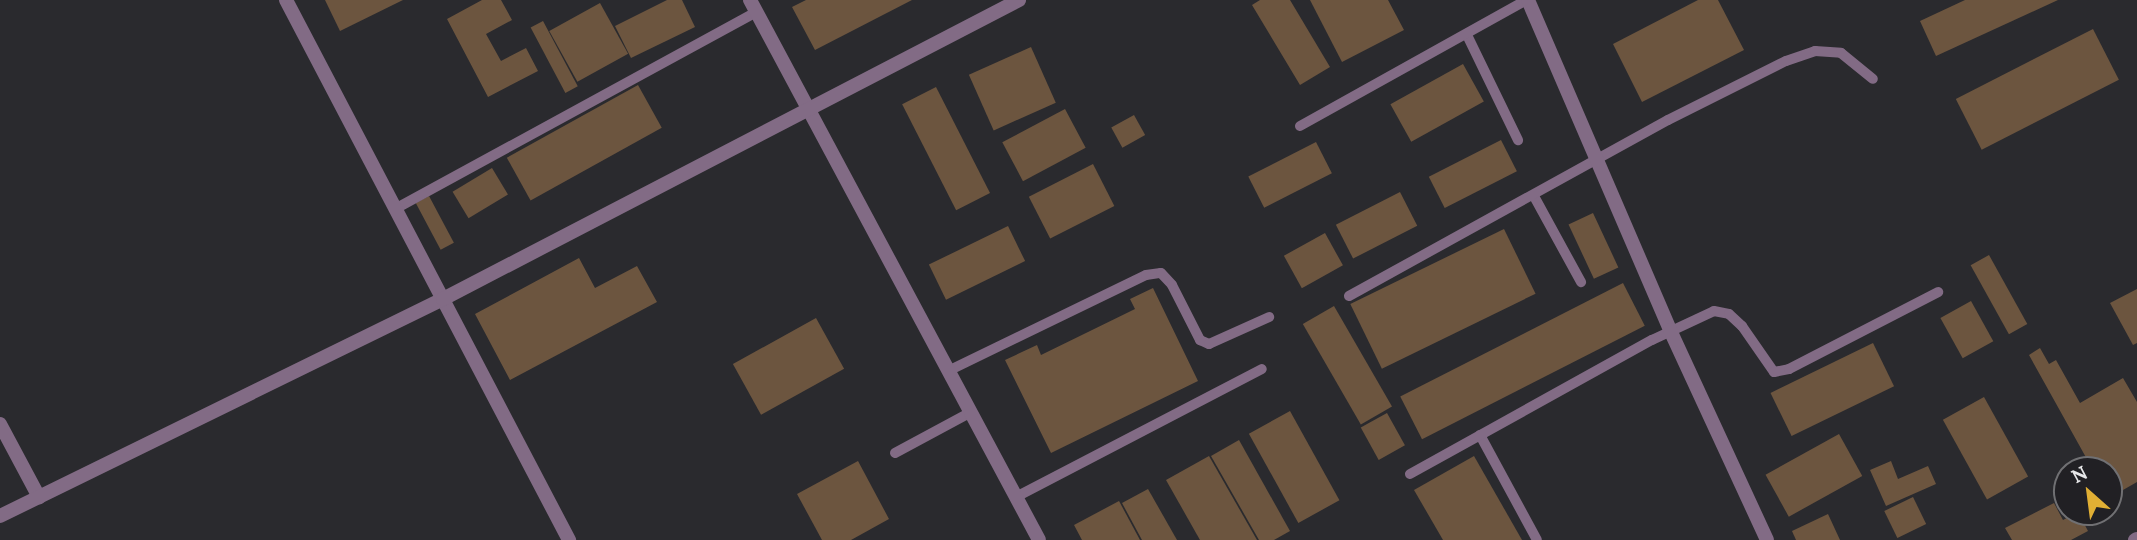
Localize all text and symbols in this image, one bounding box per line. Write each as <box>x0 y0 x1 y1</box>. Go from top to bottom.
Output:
north arrow <box>2053 456 2123 526</box>
text: N <box>2067 460 2091 488</box>

